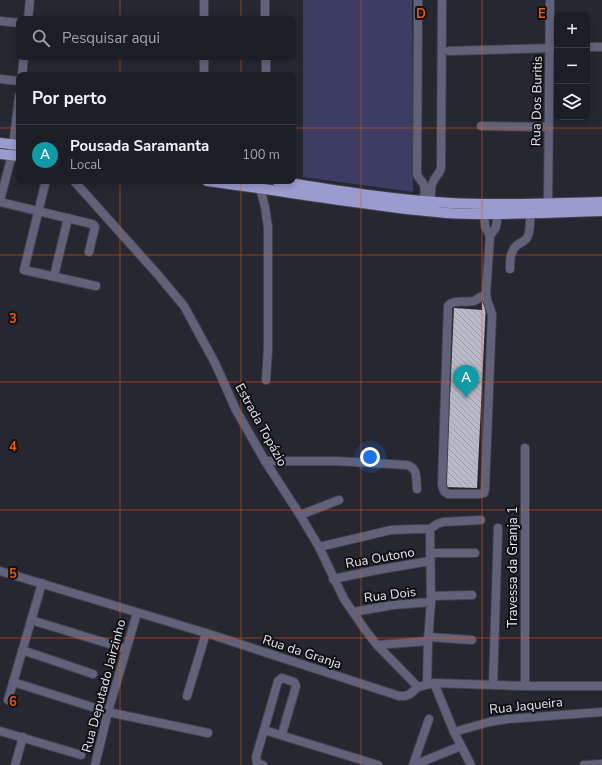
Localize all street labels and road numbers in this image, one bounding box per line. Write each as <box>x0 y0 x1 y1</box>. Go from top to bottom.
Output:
street label: Rua Dos Buritis <box>527 56 547 146</box>
street label: Estrada Topázio <box>231 380 291 470</box>
street label: Travessa da Granja 1 <box>504 506 522 628</box>
street label: Rua Outono <box>344 543 416 573</box>
street label: Rua Dois <box>363 583 417 607</box>
street label: Rua Deputado Jairzinho <box>78 617 130 755</box>
street label: Rua da Granja <box>260 631 344 673</box>
street label: Rua Jaqueira <box>488 693 564 719</box>

